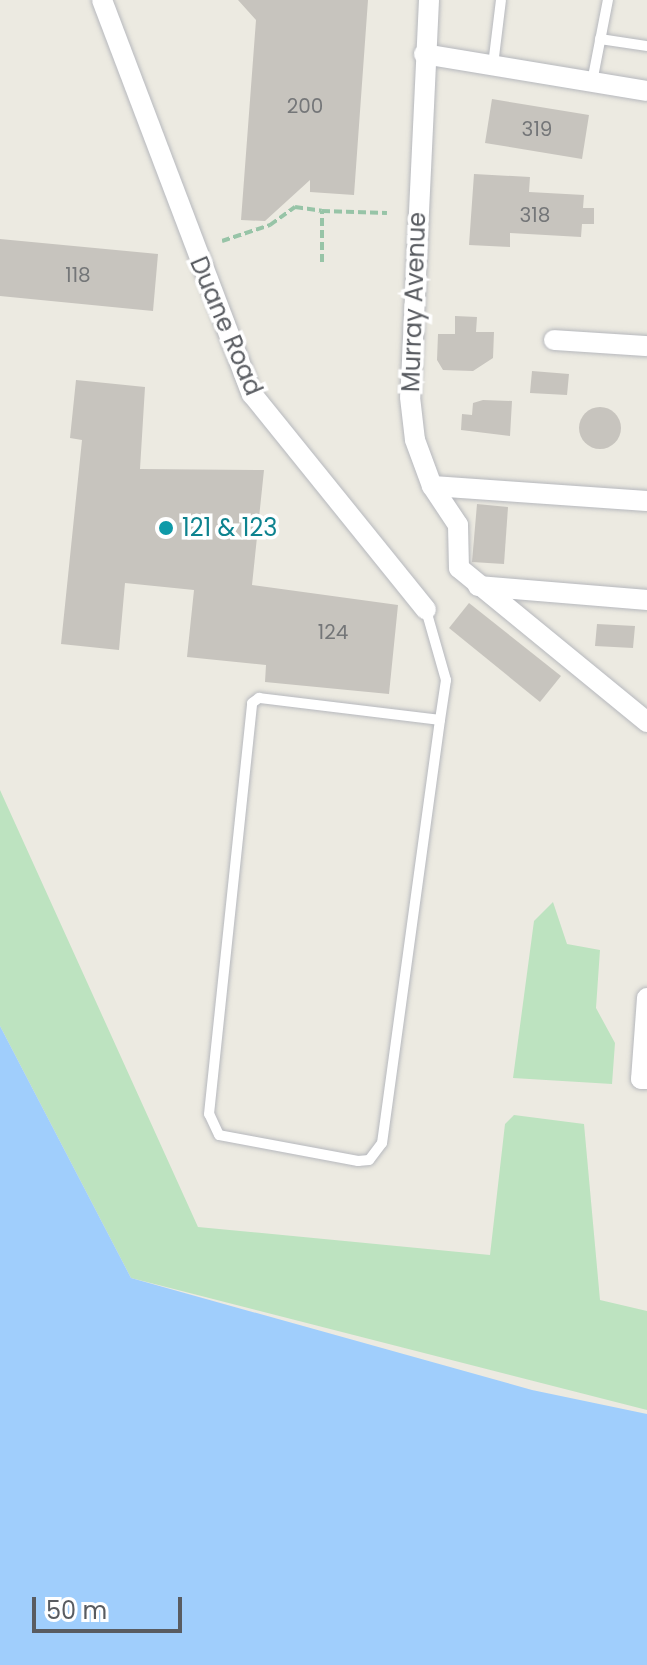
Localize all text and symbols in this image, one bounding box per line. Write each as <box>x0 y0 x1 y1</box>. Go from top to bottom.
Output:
house number: 200 <box>287 94 323 118</box>
house number: 319 <box>522 117 552 141</box>
house number: 318 <box>520 203 550 227</box>
street label: Murray Avenue <box>396 211 432 393</box>
street label: Duane Road <box>184 252 268 400</box>
house number: 118 <box>65 263 91 287</box>
place label: 121 & 123 <box>182 514 277 542</box>
marker: 121 & 123 <box>157 519 175 537</box>
house number: 124 <box>318 620 348 644</box>
scale bar <box>36 1581 186 1631</box>
text: 50 m <box>46 1594 107 1627</box>

